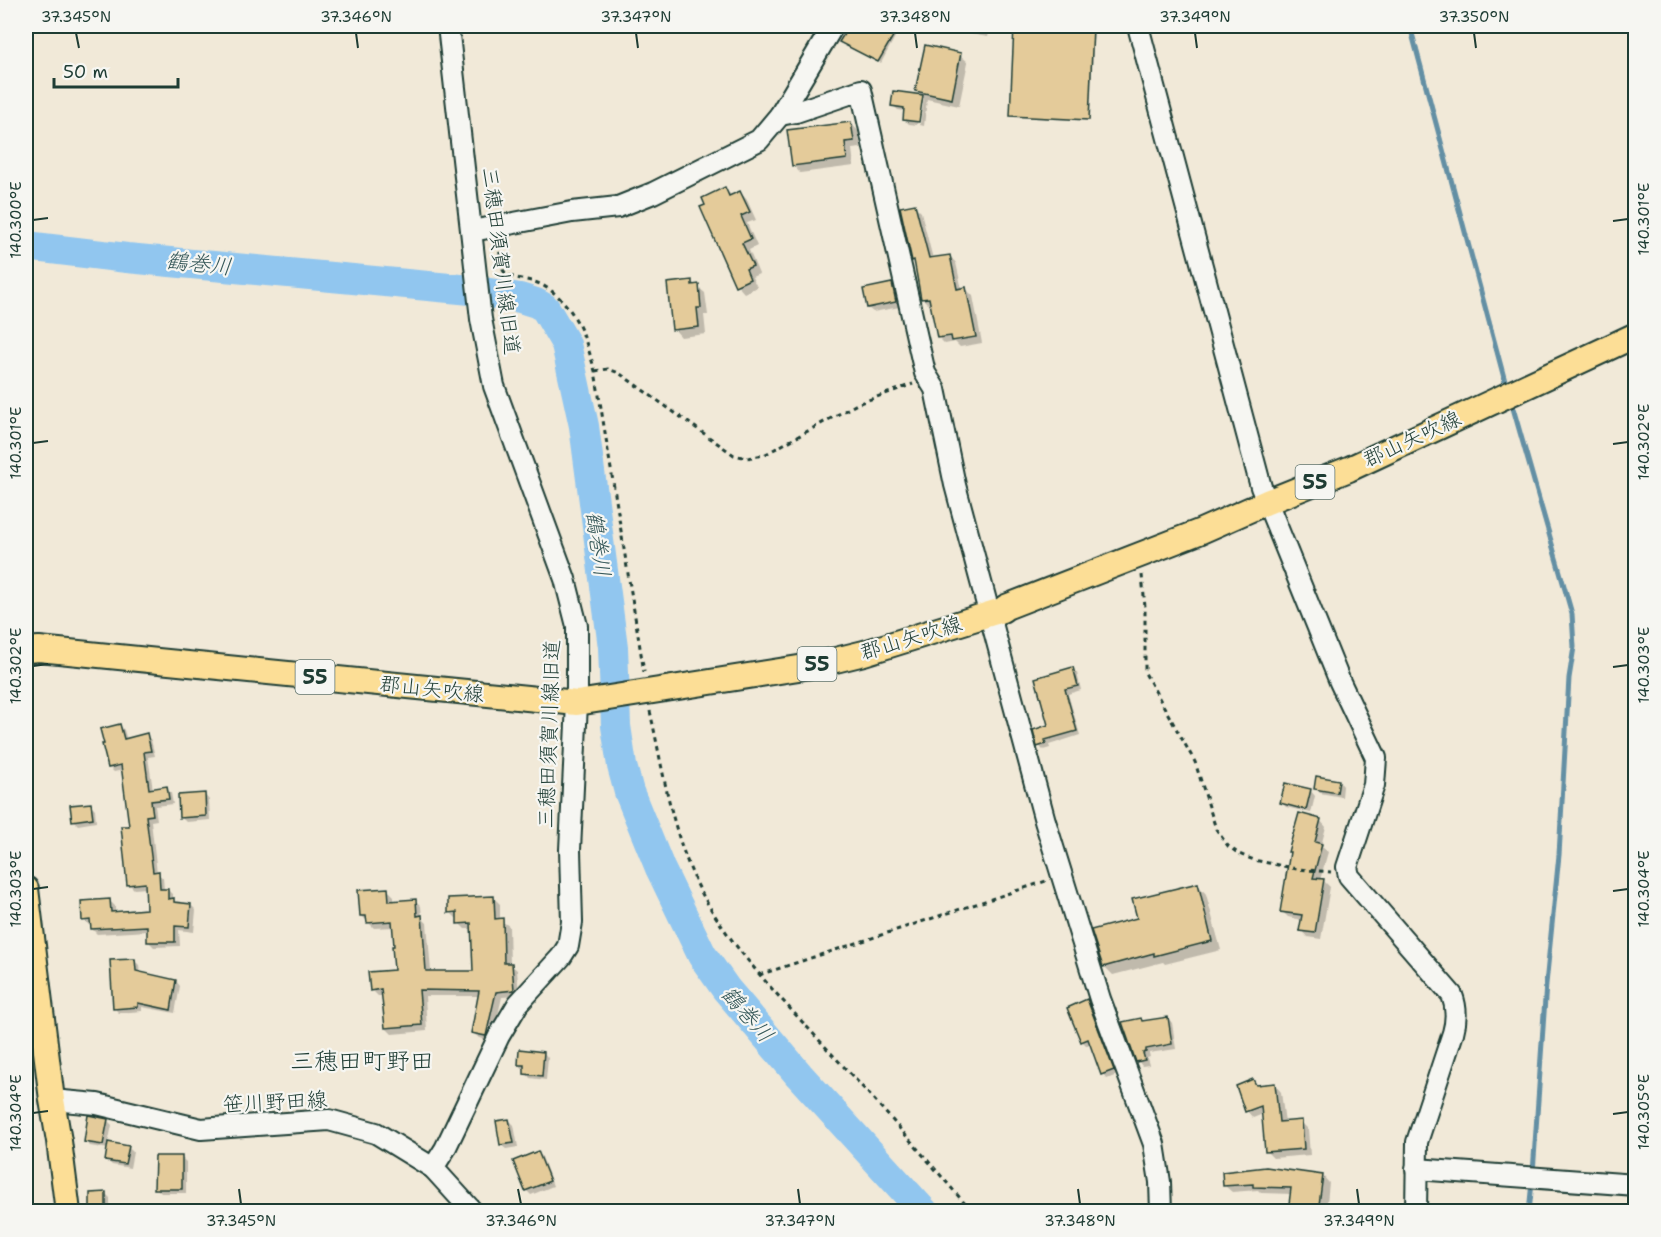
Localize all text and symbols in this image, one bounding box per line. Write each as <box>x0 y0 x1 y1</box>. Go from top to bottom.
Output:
text: 37.345°N <box>41 7 111 27</box>
text: 37.346°N <box>320 7 392 27</box>
text: 37.347°N <box>601 7 671 27</box>
text: 37.348°N <box>879 7 951 27</box>
text: 37.349°N <box>1159 7 1231 27</box>
text: 37.350°N <box>1439 7 1509 27</box>
scale bar <box>54 51 178 89</box>
text: 50 m <box>63 60 108 84</box>
street label: 三穂田須賀川線旧道 <box>476 165 526 357</box>
text: 140.300°E <box>6 181 26 259</box>
text: 140.301°E <box>1634 183 1654 255</box>
water label: 鶴巻川 <box>165 246 233 281</box>
street label: 郡山矢吹線 <box>1359 404 1465 474</box>
text: 140.302°E <box>1634 404 1654 480</box>
text: 140.301°E <box>6 407 26 479</box>
road number: 55 <box>1296 465 1334 499</box>
water label: 鶴巻川 <box>580 509 617 579</box>
street label: 郡山矢吹線 <box>857 609 965 667</box>
text: 140.303°E <box>1634 627 1654 703</box>
text: 140.302°E <box>6 628 26 704</box>
street label: 三穂田須賀川線旧道 <box>532 639 566 829</box>
road number: 55 <box>798 647 836 681</box>
road number: 55 <box>296 660 334 694</box>
street label: 郡山矢吹線 <box>378 670 486 708</box>
text: 140.304°E <box>1634 850 1654 928</box>
text: 140.303°E <box>6 851 26 927</box>
water label: 鶴巻川 <box>715 980 780 1049</box>
district label: 三穂田町野田 <box>290 1045 434 1077</box>
text: 140.304°E <box>6 1074 26 1152</box>
text: 140.305°E <box>1634 1074 1654 1150</box>
street label: 笹川野田線 <box>222 1085 328 1119</box>
text: 37.345°N <box>206 1211 276 1231</box>
text: 37.346°N <box>485 1211 557 1231</box>
text: 37.347°N <box>765 1211 835 1231</box>
text: 37.348°N <box>1044 1211 1116 1231</box>
text: 37.349°N <box>1323 1211 1395 1231</box>

